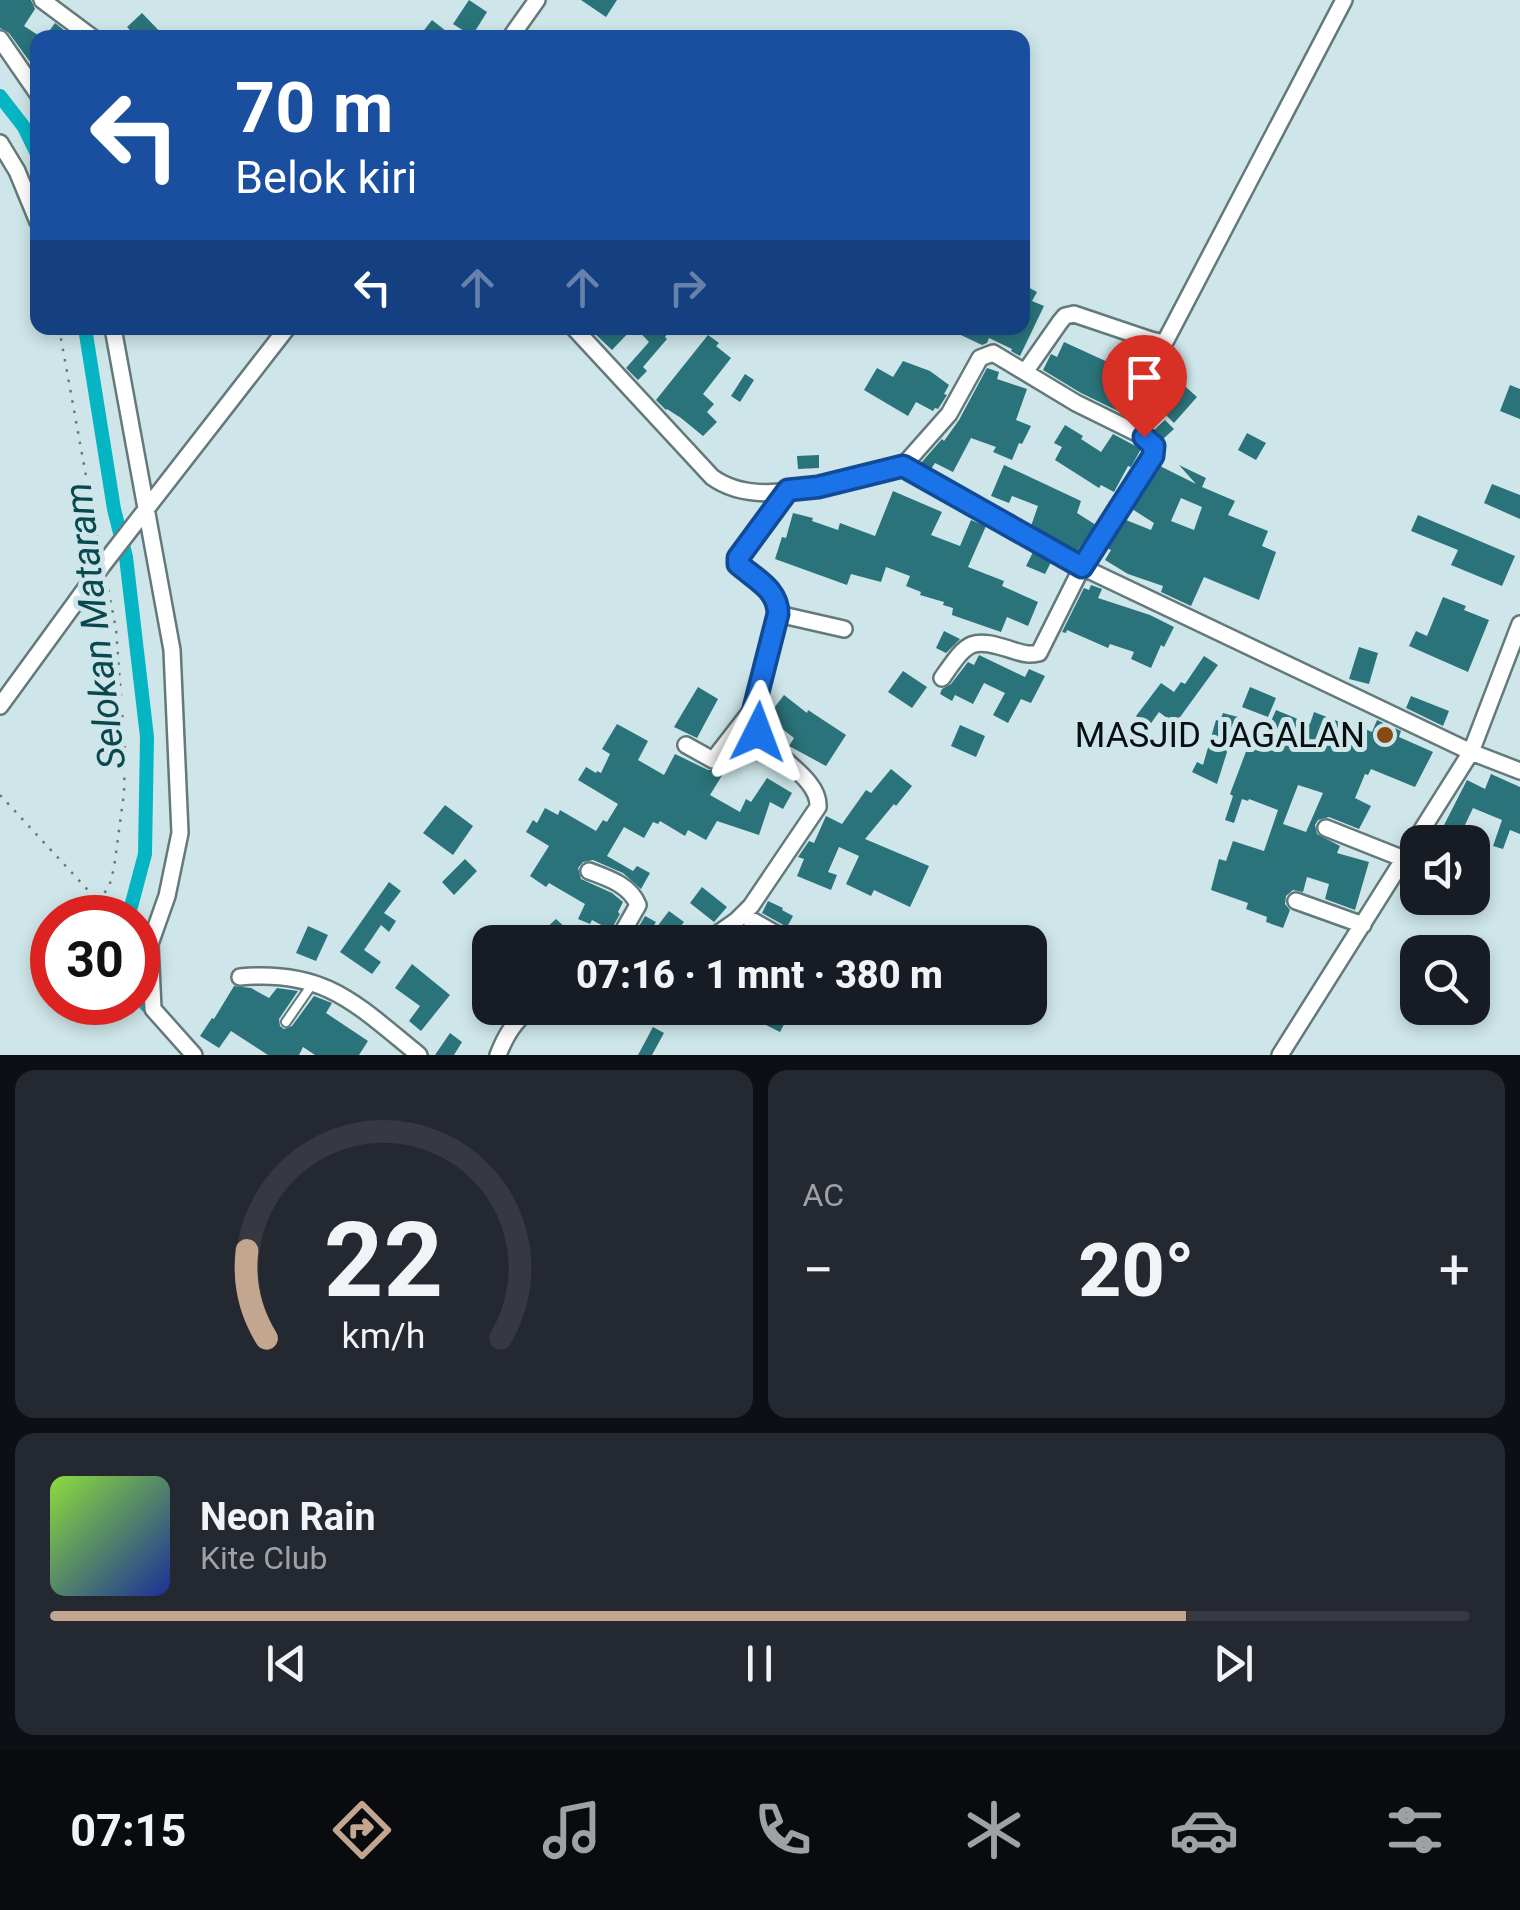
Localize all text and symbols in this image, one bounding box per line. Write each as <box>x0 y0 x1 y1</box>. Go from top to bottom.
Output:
text: 70 m <box>235 67 393 149</box>
icon: left <box>70 70 200 200</box>
text: Belok kiri <box>235 151 417 204</box>
icon: left <box>345 260 400 315</box>
icon: ahead <box>450 260 505 315</box>
icon: ahead <box>555 260 610 315</box>
icon: right <box>660 260 715 315</box>
pin <box>1102 335 1187 438</box>
icon: arrive <box>1117 350 1172 405</box>
water label: Selokan Mataram <box>56 480 134 772</box>
position arrow <box>706 680 810 784</box>
place label: MASJID JAGALAN <box>1075 715 1365 756</box>
marker: MASJID JAGALAN <box>1374 724 1396 746</box>
map controls <box>1400 825 1490 1025</box>
button: sound <box>1400 825 1490 915</box>
speed limit sign: 30 <box>30 895 160 1025</box>
button: search <box>1400 935 1490 1025</box>
text: 07:16 · 1 mnt · 380 m <box>576 953 943 997</box>
text: AC <box>803 1176 844 1214</box>
text: 22 <box>324 1200 443 1321</box>
text: 20° <box>1078 1226 1194 1314</box>
text: − <box>803 1238 834 1302</box>
text: + <box>1439 1238 1470 1302</box>
text: km/h <box>342 1315 426 1357</box>
text: Neon Rain <box>200 1495 376 1539</box>
text: Kite Club <box>200 1539 327 1577</box>
icon: previous <box>259 1636 314 1691</box>
icon: pause <box>732 1636 787 1691</box>
icon: next <box>1206 1636 1261 1691</box>
icon: directions <box>327 1795 397 1865</box>
icon: music <box>537 1795 607 1865</box>
icon: phone <box>748 1795 818 1865</box>
icon: climate <box>959 1795 1029 1865</box>
icon: car <box>1169 1795 1239 1865</box>
icon: filters <box>1380 1795 1450 1865</box>
text: 07:15 <box>70 1804 186 1857</box>

